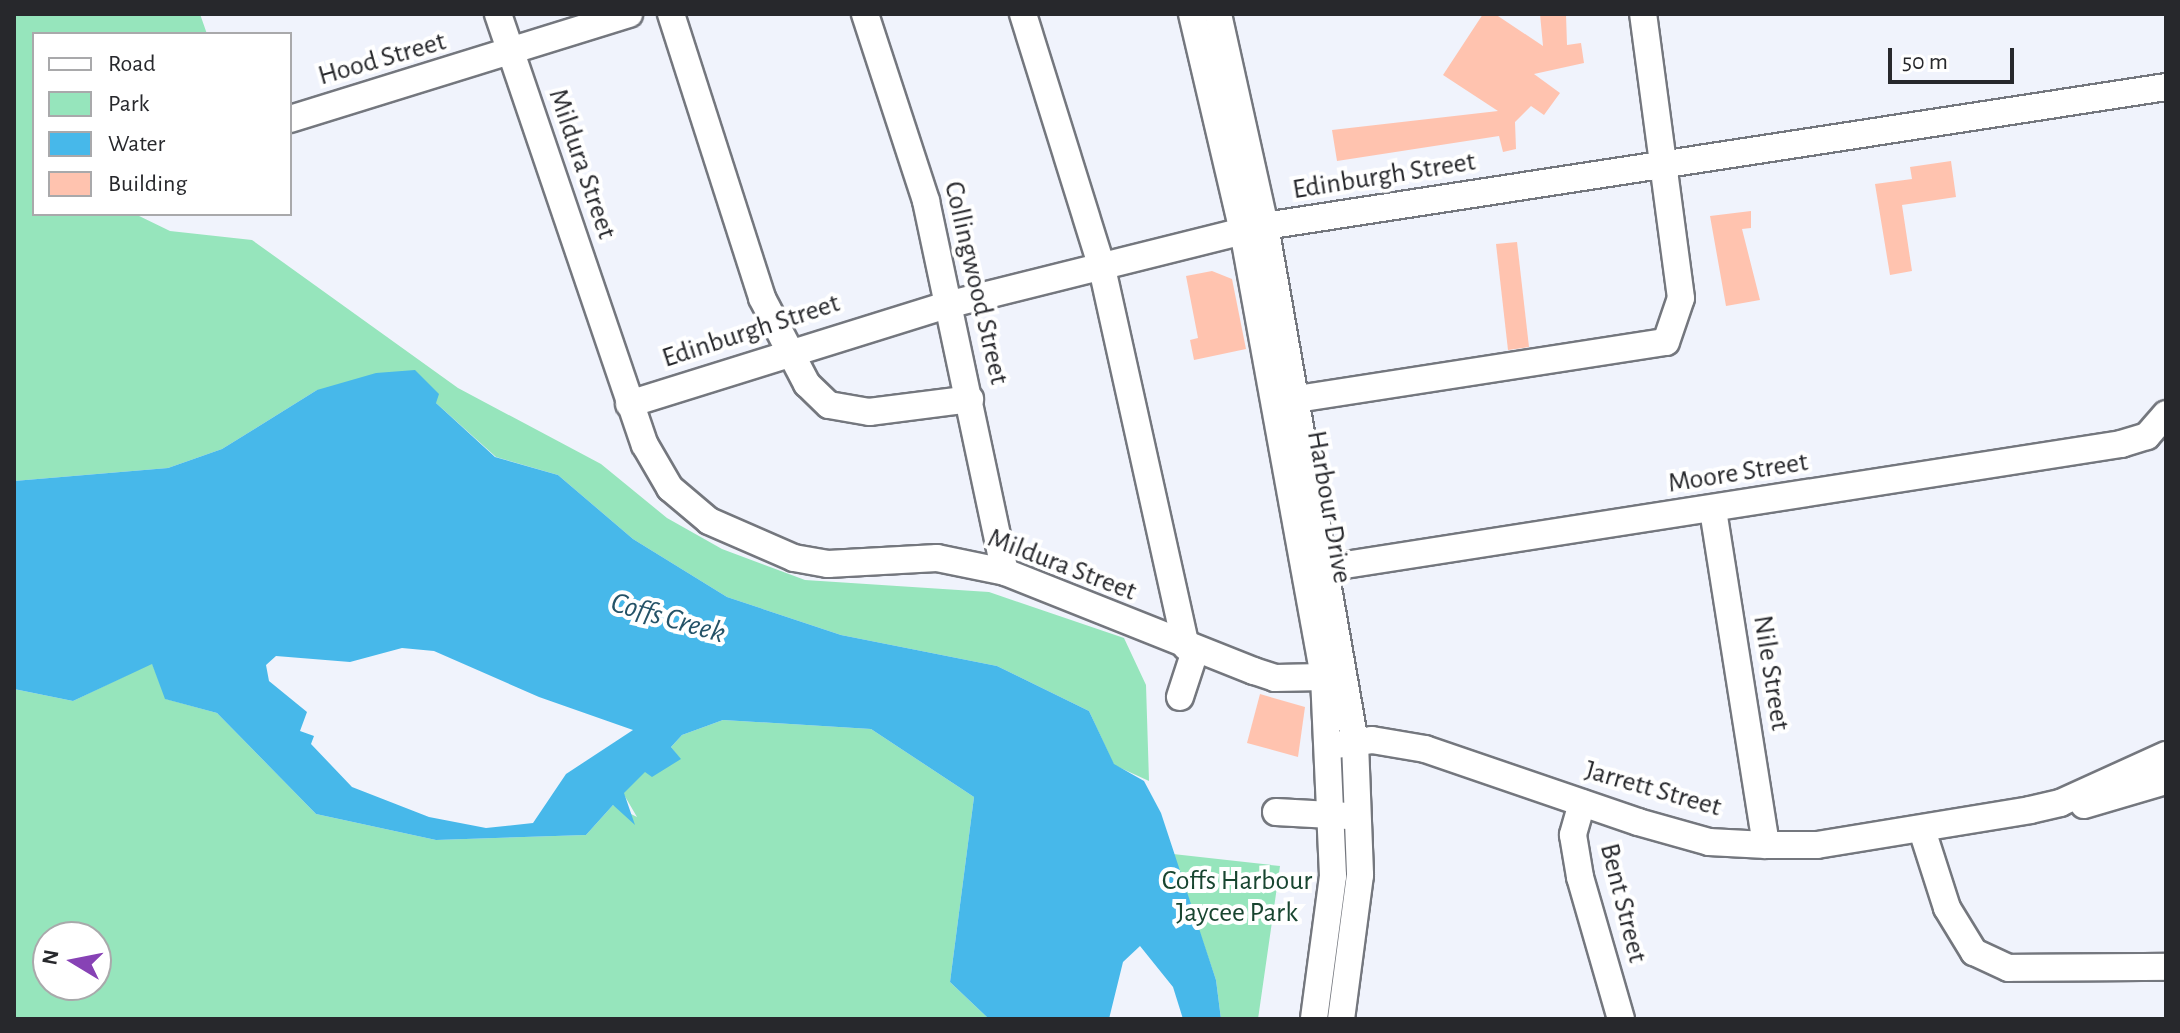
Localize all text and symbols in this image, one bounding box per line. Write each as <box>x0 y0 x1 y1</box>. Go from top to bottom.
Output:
street label: Hood Street <box>314 25 450 93</box>
legend <box>32 32 292 216</box>
scale bar <box>1892 32 2018 82</box>
text: 50 m <box>1902 50 1948 74</box>
text: Road <box>108 52 156 76</box>
street label: Mildura Street <box>541 85 623 243</box>
text: Park <box>108 92 149 116</box>
text: Water <box>108 132 165 156</box>
street label: Edinburgh Street <box>1290 145 1478 207</box>
text: Building <box>108 172 187 196</box>
street label: Collingwood Street <box>936 178 1016 388</box>
street label: Edinburgh Street <box>658 286 844 376</box>
street label: Harbour Drive <box>1299 428 1359 586</box>
street label: Moore Street <box>1666 445 1810 501</box>
street label: Mildura Street <box>983 521 1141 609</box>
water label: Coffs Creek <box>607 585 729 651</box>
street label: Nile Street <box>1745 613 1797 733</box>
street label: Jarrett Street <box>1581 754 1725 824</box>
street label: Bent Street <box>1592 840 1654 966</box>
park label: Coffs Harbour Jaycee Park <box>1162 864 1312 930</box>
north arrow <box>32 921 112 1001</box>
text: N <box>38 948 62 967</box>

